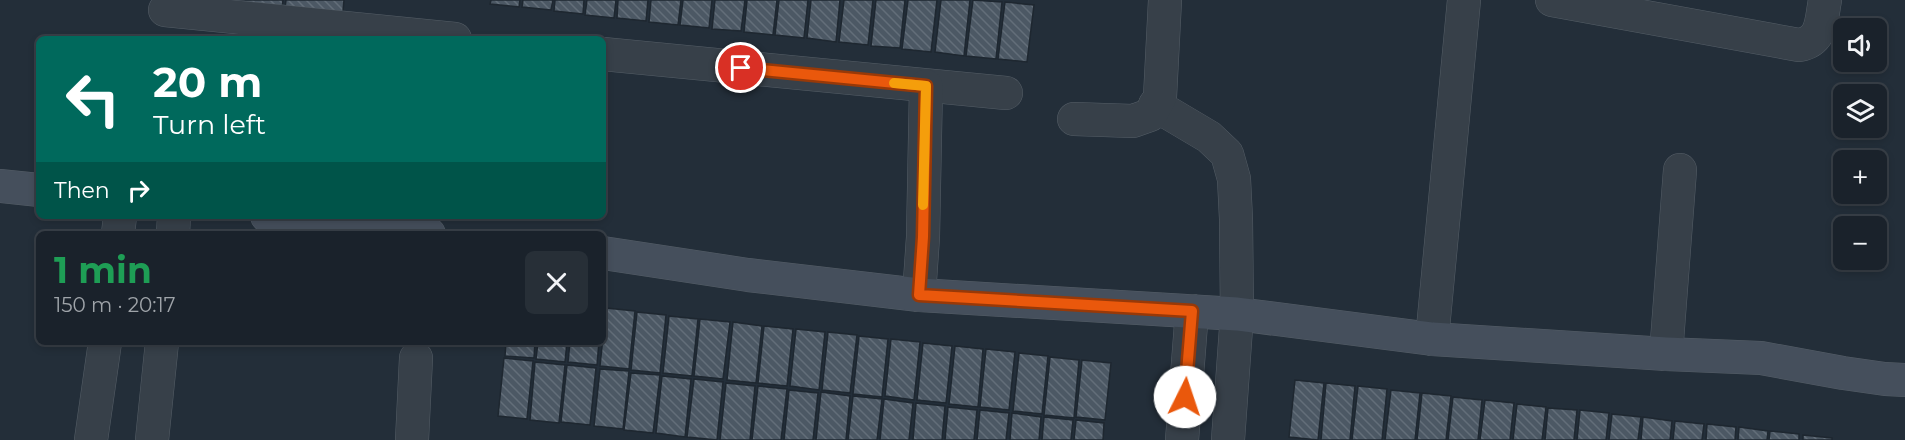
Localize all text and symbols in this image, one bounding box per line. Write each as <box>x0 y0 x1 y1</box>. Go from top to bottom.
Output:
map controls <box>1833 18 1887 270</box>
button: sound <box>1833 18 1887 72</box>
pin <box>715 42 766 93</box>
icon: arrive <box>724 51 757 84</box>
text: 20 m <box>153 56 262 108</box>
icon: left <box>54 60 132 138</box>
button: layers <box>1833 84 1887 138</box>
text: Turn left <box>153 108 266 141</box>
button: + <box>1833 150 1887 204</box>
icon: right <box>122 174 155 207</box>
text: Then <box>54 177 110 204</box>
button: − <box>1833 216 1887 270</box>
text: 1 min <box>54 248 152 292</box>
button: close <box>525 251 588 314</box>
text: 150 m · 20:17 <box>54 293 176 317</box>
position arrow <box>1153 365 1217 429</box>

